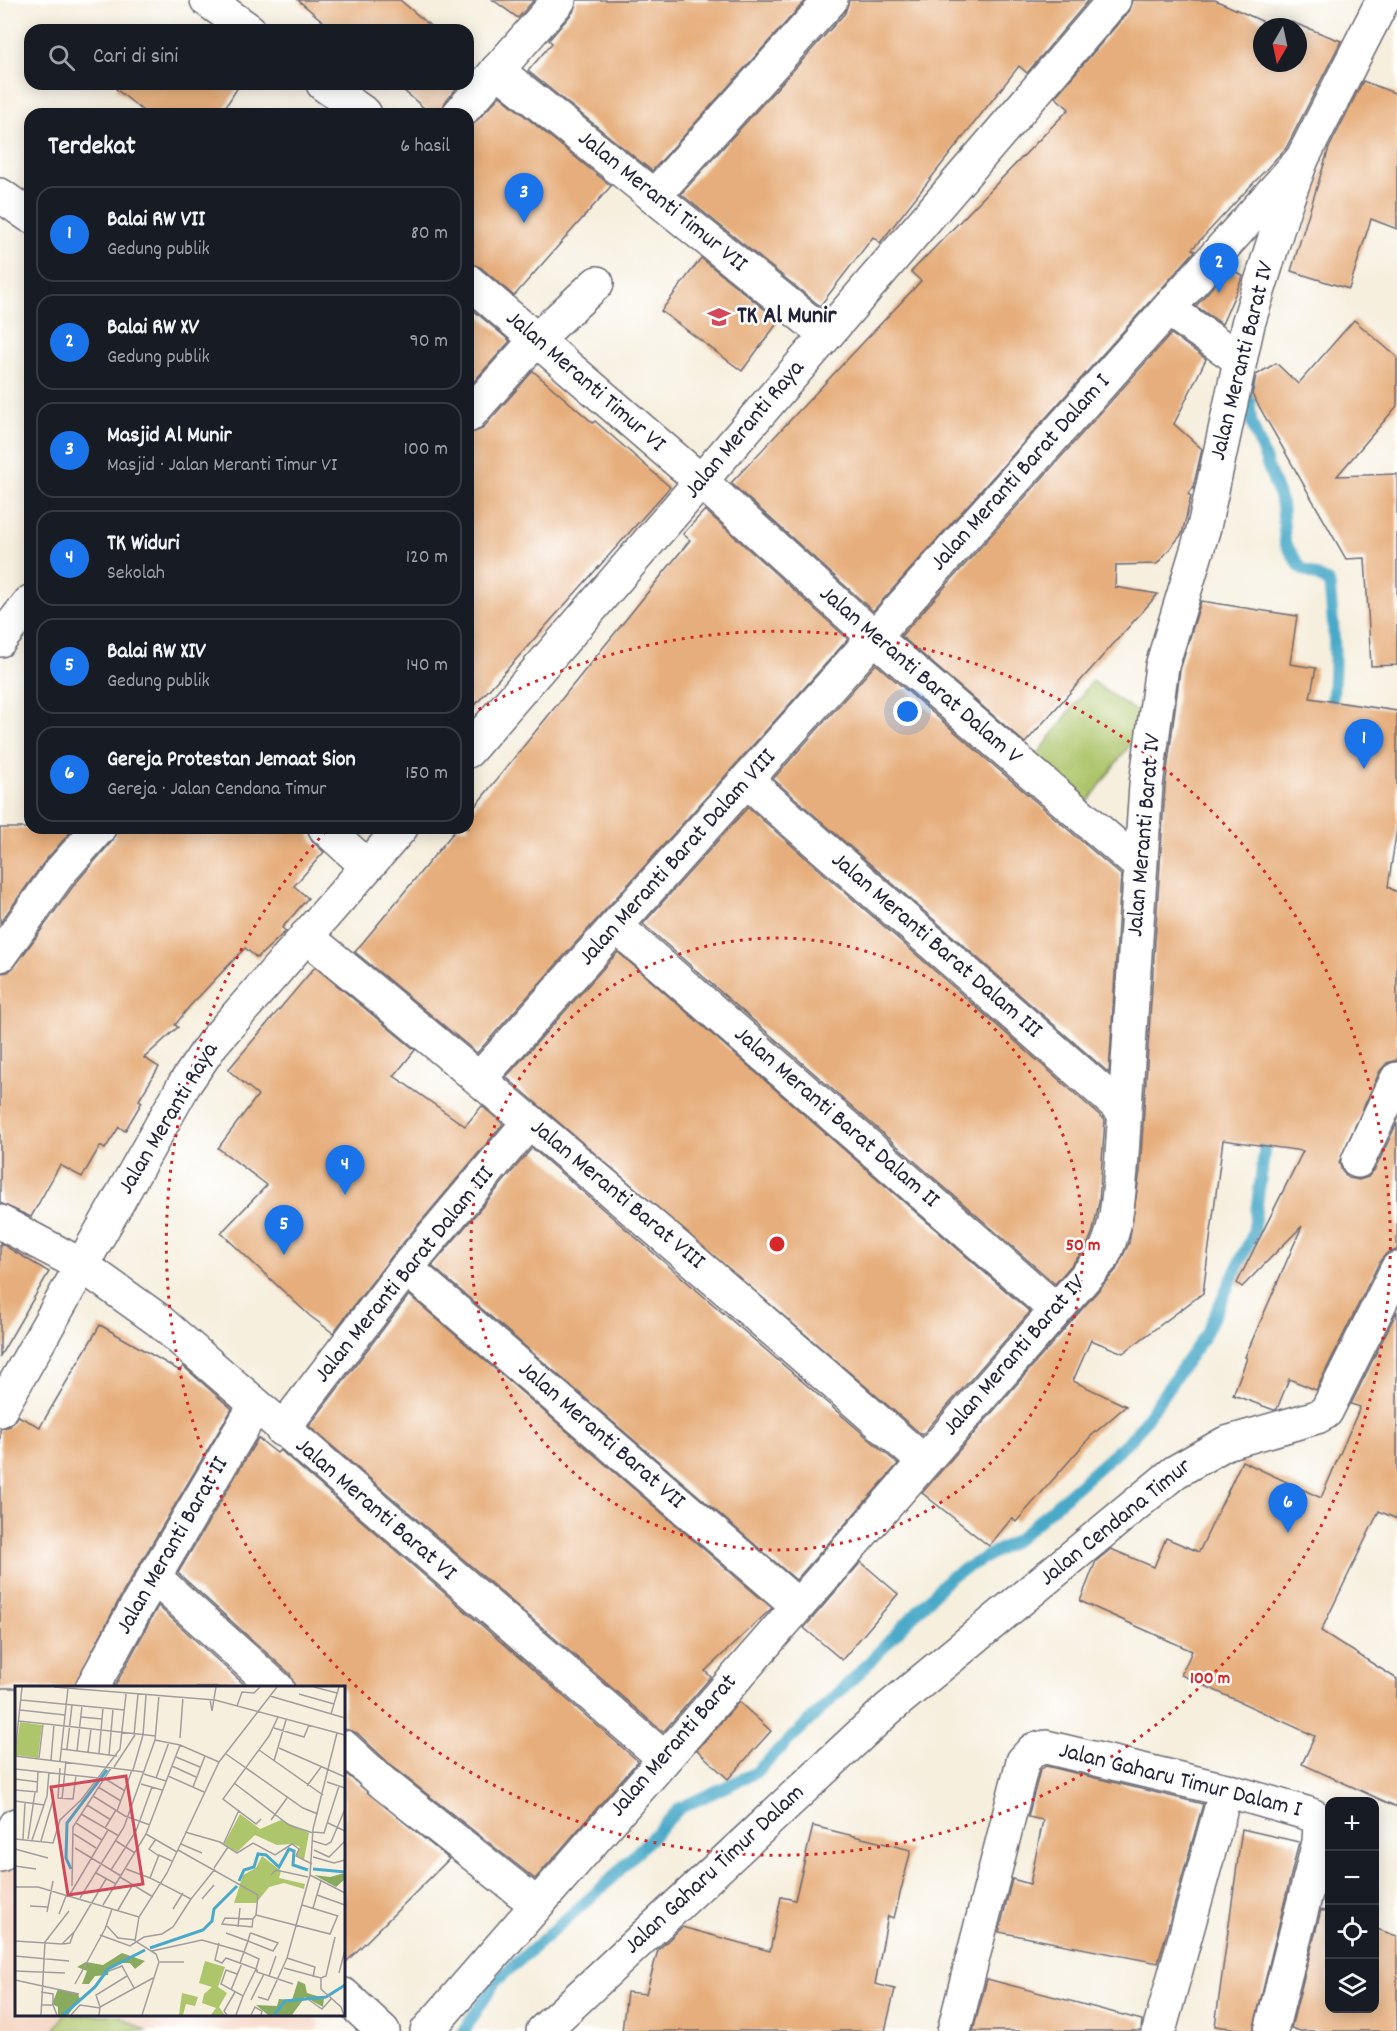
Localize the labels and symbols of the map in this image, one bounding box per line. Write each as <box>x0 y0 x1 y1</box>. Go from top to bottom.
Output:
north arrow <box>1253 18 1307 72</box>
street label: Jalan Meranti Timur VII <box>570 123 755 282</box>
pin: 3 <box>504 174 544 223</box>
pin: 2 <box>1200 244 1238 293</box>
street label: Jalan Meranti Barat IV <box>1202 257 1284 464</box>
place label: TK Al Munir <box>737 300 837 334</box>
street label: Jalan Meranti Timur VI <box>497 303 673 462</box>
school or university icon: TK Al Munir <box>706 304 732 330</box>
street label: Jalan Meranti Raya <box>677 353 814 507</box>
street label: Jalan Meranti Barat Dalam I <box>923 366 1119 579</box>
street label: Jalan Meranti Barat Dalam V <box>811 578 1029 774</box>
your location <box>893 697 922 726</box>
pin: 1 <box>1344 720 1384 769</box>
street label: Jalan Meranti Barat IV <box>1119 731 1171 938</box>
street label: Jalan Meranti Barat Dalam VIII <box>571 742 785 974</box>
street label: Jalan Meranti Barat Dalam III <box>823 845 1050 1048</box>
street label: Jalan Meranti Barat Dalam II <box>726 1019 947 1217</box>
street label: Jalan Meranti Raya <box>110 1036 228 1202</box>
street label: Jalan Meranti Barat VIII <box>522 1112 712 1279</box>
pin: 4 <box>326 1146 364 1195</box>
street label: Jalan Meranti Barat Dalam III <box>307 1159 504 1391</box>
pin: 5 <box>264 1206 304 1255</box>
centre of rings <box>767 1234 787 1254</box>
text: 50 m <box>1066 1234 1100 1259</box>
street label: Jalan Meranti Barat IV <box>935 1267 1095 1444</box>
street label: Jalan Meranti Barat VII <box>510 1354 692 1519</box>
street label: Jalan Meranti Barat VI <box>287 1430 464 1590</box>
street label: Jalan Meranti Barat II <box>108 1450 238 1641</box>
street label: Jalan Cendana Timur <box>1033 1451 1199 1595</box>
pin: 6 <box>1268 1484 1308 1533</box>
street label: Jalan Meranti Barat <box>602 1667 746 1825</box>
text: 100 m <box>1190 1667 1230 1692</box>
inset map <box>15 1686 345 2016</box>
street label: Jalan Gaharu Timur Dalam I <box>1055 1734 1306 1828</box>
street label: Jalan Gaharu Timur Dalam <box>617 1777 813 1963</box>

